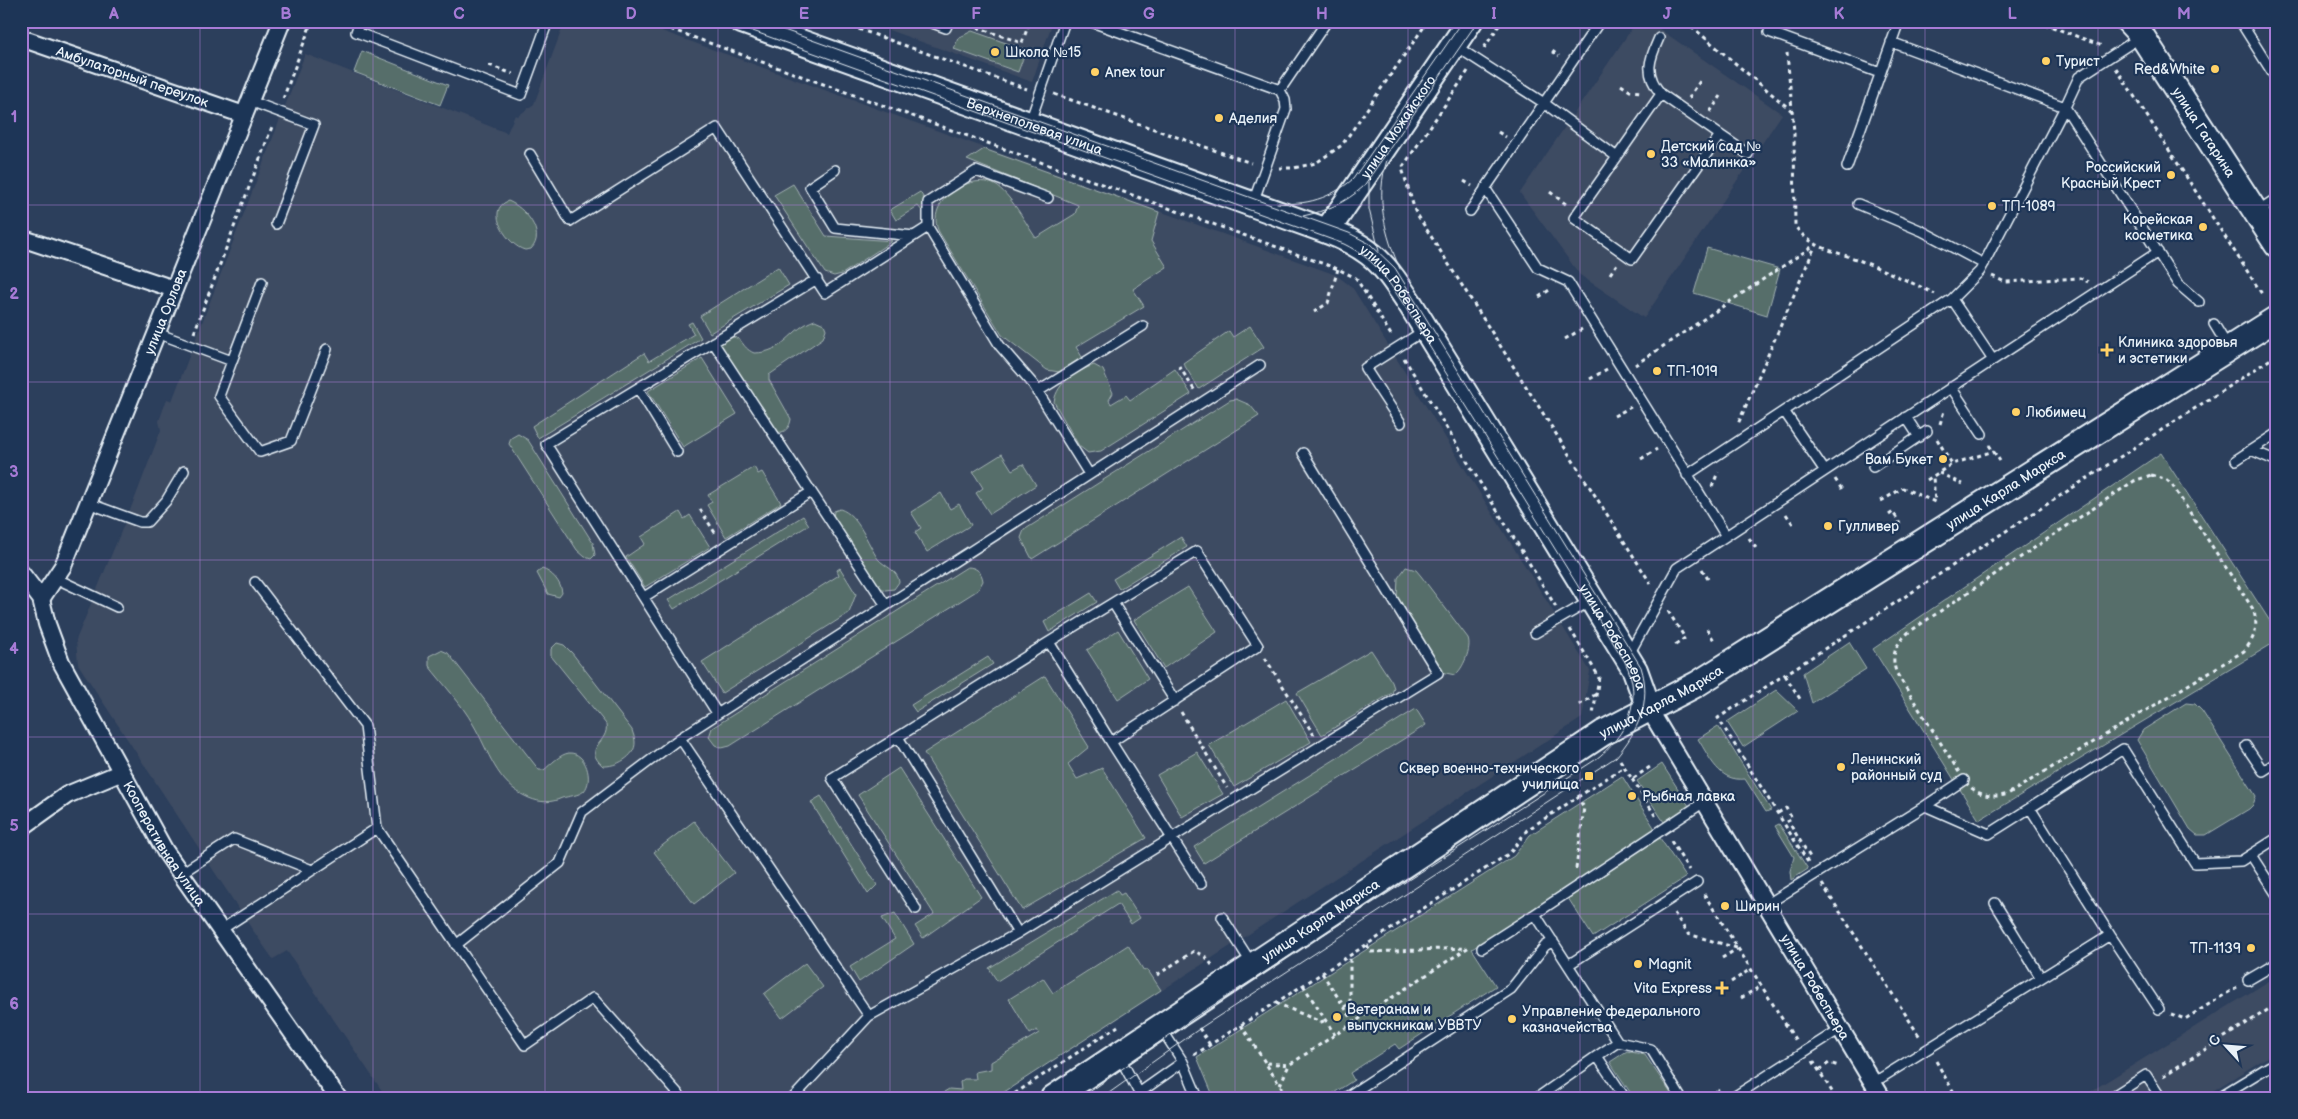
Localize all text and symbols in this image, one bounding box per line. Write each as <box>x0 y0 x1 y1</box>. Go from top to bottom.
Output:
text: A <box>108 5 119 24</box>
text: B <box>280 5 292 24</box>
text: C <box>453 5 465 24</box>
text: D <box>625 5 637 24</box>
text: E <box>799 5 809 24</box>
text: F <box>971 5 981 24</box>
text: G <box>1143 5 1155 24</box>
text: H <box>1316 5 1328 24</box>
text: I <box>1491 5 1497 24</box>
text: J <box>1663 5 1672 24</box>
text: K <box>1834 5 1845 24</box>
text: L <box>2007 5 2017 24</box>
text: M <box>2177 5 2191 24</box>
street label: Амбулаторный переулок <box>53 42 211 111</box>
place label: Школа №15 <box>1005 44 1081 61</box>
marker: Школа №15 <box>989 46 1001 58</box>
place label: Турист <box>2056 53 2100 70</box>
marker: Турист <box>2040 55 2052 67</box>
place label: Red&White <box>2134 61 2205 78</box>
marker: Red&White <box>2209 63 2221 75</box>
place label: Anex tour <box>1105 64 1165 81</box>
marker: Anex tour <box>1089 66 1101 78</box>
street label: улица Можайского <box>1357 72 1439 182</box>
street label: улица Гагарина <box>2168 84 2239 181</box>
street label: Верхнеполевая улица <box>964 94 1106 159</box>
text: 1 <box>11 108 17 127</box>
place label: Аделия <box>1228 110 1278 127</box>
marker: Аделия <box>1213 112 1225 124</box>
place label: Детский сад № 33 «Малинка» <box>1661 138 1761 171</box>
marker: Детский сад № 33 «Малинка» <box>1645 148 1657 160</box>
place label: Российский Красный Крест <box>2061 159 2161 192</box>
marker: Российский Красный Крест <box>2165 169 2177 181</box>
place label: ТП-1089 <box>2002 198 2056 215</box>
marker: ТП-1089 <box>1986 200 1998 212</box>
place label: Корейская косметика <box>2123 211 2194 244</box>
marker: Корейская косметика <box>2197 221 2209 233</box>
street label: улица Робеспьера <box>1357 241 1441 348</box>
street label: улица Орлова <box>141 265 191 357</box>
text: 2 <box>9 285 19 304</box>
place label: Клиника здоровья и эстетики <box>2118 334 2238 367</box>
marker: Клиника здоровья и эстетики <box>2100 343 2114 357</box>
place label: ТП-1019 <box>1667 363 1718 380</box>
marker: ТП-1019 <box>1651 365 1663 377</box>
place label: Любимец <box>2025 404 2086 421</box>
marker: Любимец <box>2010 406 2022 418</box>
street label: улица Карла Маркса <box>1943 445 2069 534</box>
place label: Вам Букет <box>1865 451 1933 468</box>
marker: Вам Букет <box>1937 453 1949 465</box>
text: 3 <box>9 463 19 482</box>
place label: Гулливер <box>1838 518 1899 535</box>
marker: Гулливер <box>1822 520 1834 532</box>
street label: улица Робеспьера <box>1575 581 1650 693</box>
text: 4 <box>9 640 19 659</box>
street label: улица Карла Маркса <box>1597 661 1727 742</box>
place label: Ленинский районный суд <box>1850 751 1942 784</box>
place label: Сквер военно-технического училища <box>1399 760 1580 793</box>
marker: Ленинский районный суд <box>1835 761 1847 773</box>
marker: Сквер военно-технического училища <box>1583 770 1595 782</box>
street label: Кооперативная улица <box>119 778 209 910</box>
place label: Рыбная лавка <box>1642 788 1736 805</box>
marker: Рыбная лавка <box>1626 790 1638 802</box>
text: 5 <box>9 817 19 836</box>
street label: улица Карла Маркса <box>1259 875 1383 966</box>
place label: Ширин <box>1735 898 1780 915</box>
marker: Ширин <box>1719 900 1731 912</box>
street label: улица Робеспьера <box>1777 931 1854 1044</box>
place label: ТП-1139 <box>2190 940 2241 957</box>
marker: ТП-1139 <box>2245 942 2257 954</box>
place label: Magnit <box>1648 956 1692 973</box>
marker: Magnit <box>1632 958 1644 970</box>
place label: Vita Express <box>1634 980 1712 997</box>
marker: Vita Express <box>1716 982 1728 994</box>
text: 6 <box>9 995 19 1014</box>
place label: Ветеранам и выпускникам УВВТУ <box>1347 1001 1482 1034</box>
place label: Управление федерального казначейства <box>1522 1003 1700 1036</box>
marker: Ветеранам и выпускникам УВВТУ <box>1331 1011 1343 1023</box>
marker: Управление федерального казначейства <box>1506 1013 1518 1025</box>
north arrow <box>2200 1022 2250 1072</box>
text: С <box>2205 1032 2225 1049</box>

